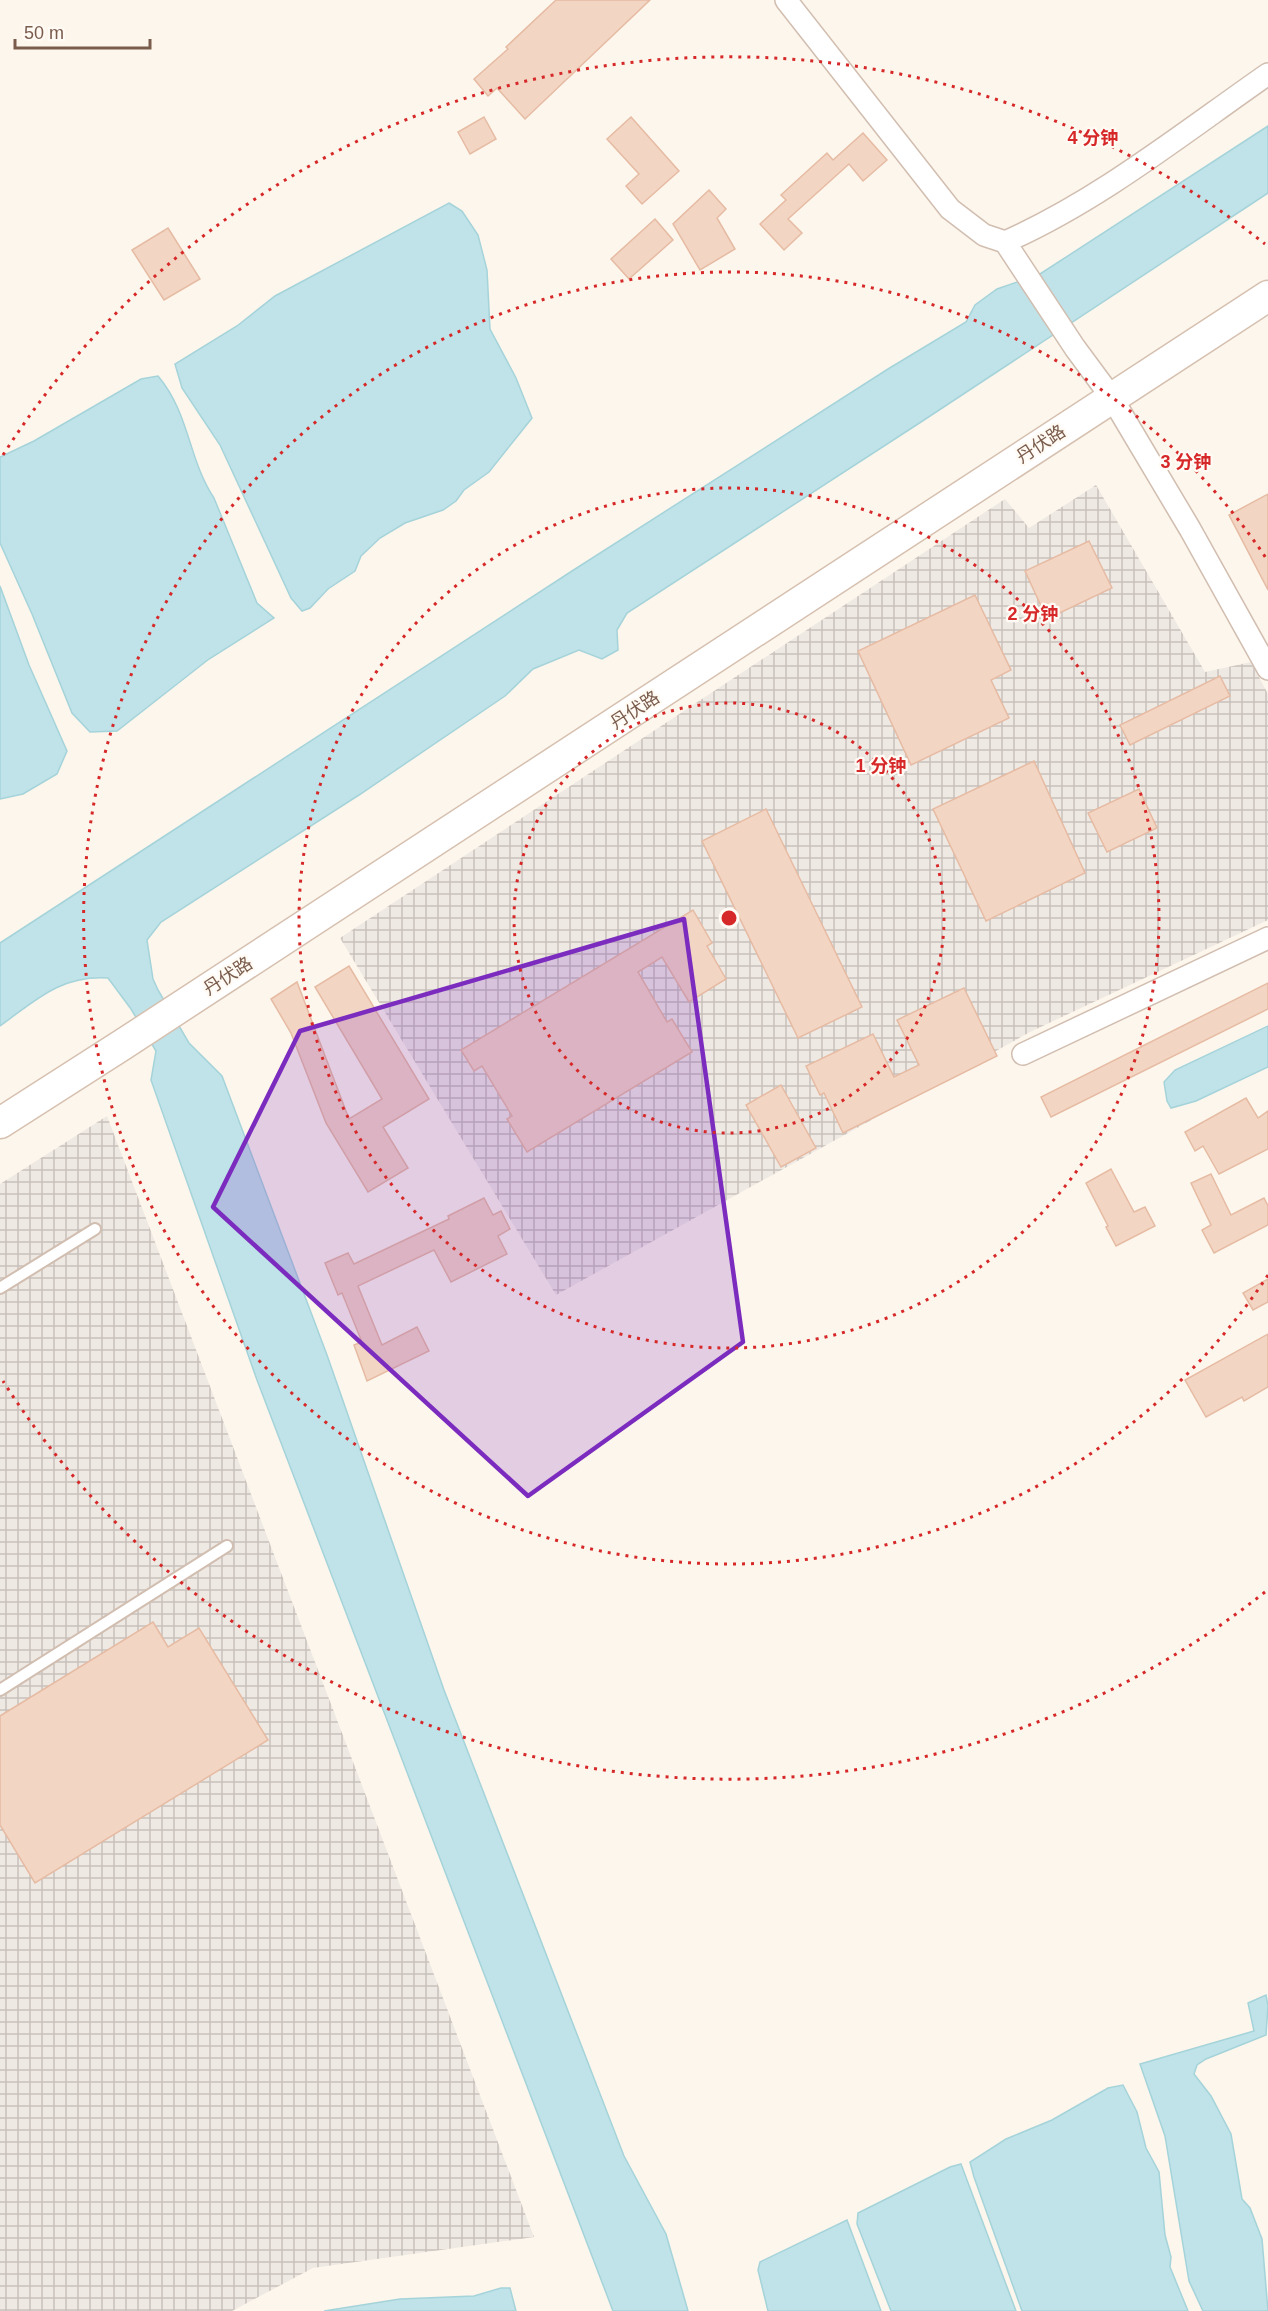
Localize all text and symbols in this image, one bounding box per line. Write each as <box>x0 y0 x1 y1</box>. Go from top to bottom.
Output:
scale bar <box>15 12 150 50</box>
text: 50 m <box>24 23 64 43</box>
text: 4 分钟 <box>1067 128 1119 148</box>
street label: 丹伏路 <box>1013 421 1069 467</box>
text: 3 分钟 <box>1160 452 1212 472</box>
text: 2 分钟 <box>1007 604 1059 624</box>
street label: 丹伏路 <box>607 687 663 733</box>
text: 1 分钟 <box>855 756 907 776</box>
centre of rings <box>719 908 739 928</box>
street label: 丹伏路 <box>200 953 256 999</box>

